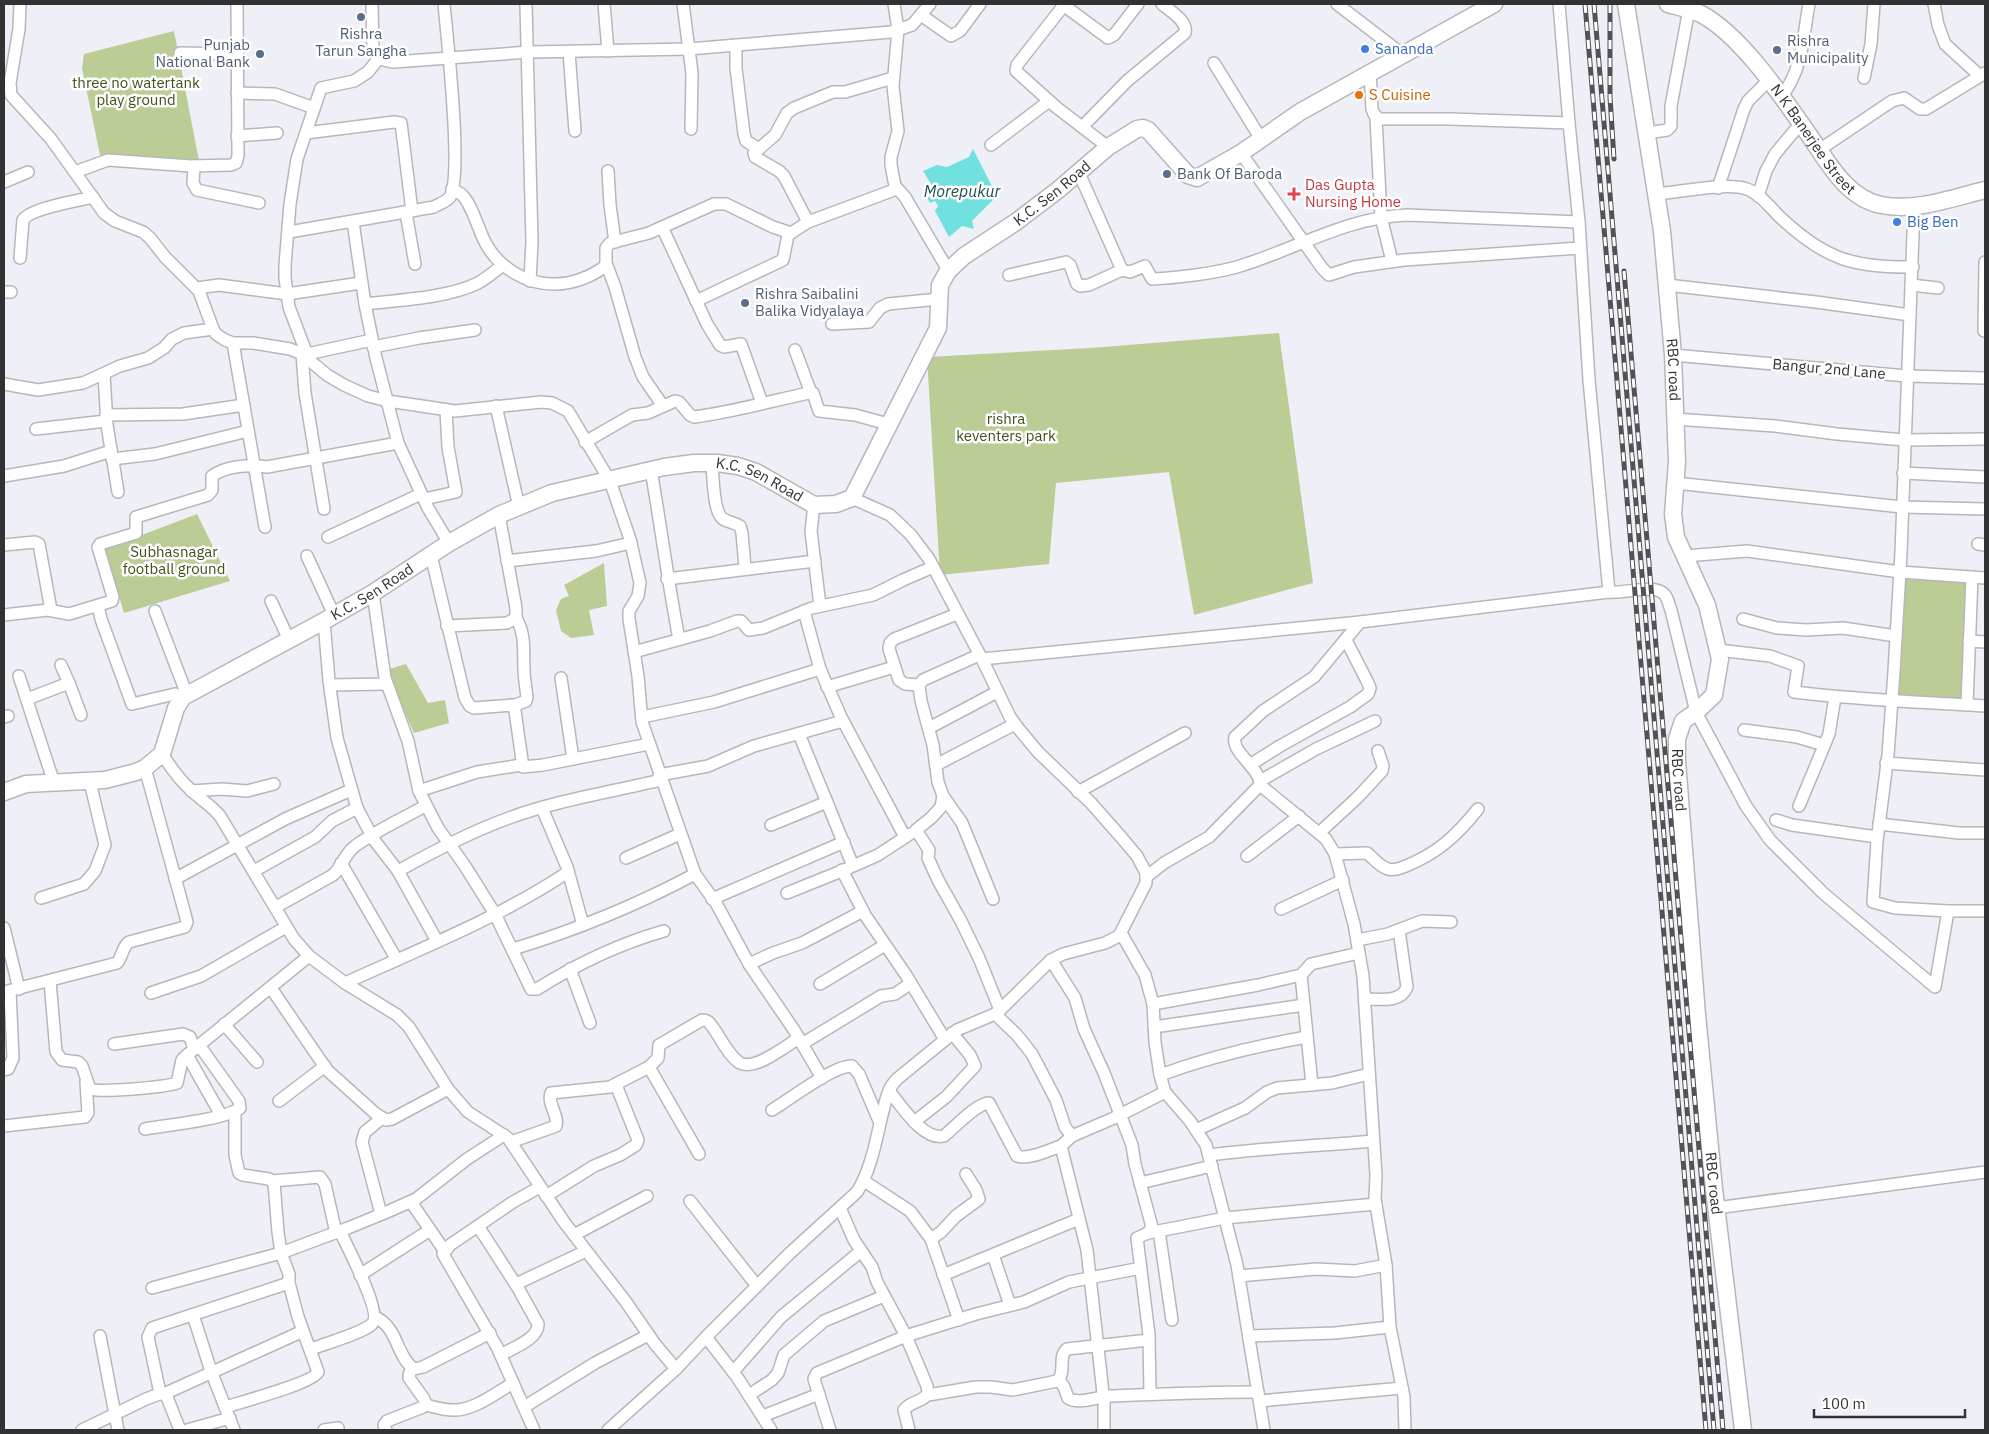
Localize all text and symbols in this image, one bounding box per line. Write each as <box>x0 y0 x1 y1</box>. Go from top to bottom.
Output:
marker: Rishra Tarun Sangha <box>355 11 367 23</box>
place label: Rishra Tarun Sangha <box>315 24 407 60</box>
place label: Rishra Municipality <box>1787 31 1869 67</box>
place label: Punjab National Bank <box>156 35 250 71</box>
place label: Sananda <box>1375 39 1434 58</box>
marker: Sananda <box>1359 43 1371 55</box>
marker: Rishra Municipality <box>1771 44 1783 56</box>
marker: Punjab National Bank <box>254 48 266 60</box>
park label: three no watertank play ground <box>72 73 200 109</box>
street label: N K Banerjee Street <box>1767 80 1860 199</box>
place label: S Cuisine <box>1369 85 1431 104</box>
marker: S Cuisine <box>1353 89 1365 101</box>
street label: K.C. Sen Road <box>1009 156 1094 230</box>
place label: Bank Of Baroda <box>1177 164 1282 183</box>
marker: Bank Of Baroda <box>1161 168 1173 180</box>
place label: Das Gupta Nursing Home <box>1305 175 1401 211</box>
water label: Morepukur <box>924 181 1001 201</box>
marker: Das Gupta Nursing Home <box>1287 187 1301 201</box>
place label: Big Ben <box>1907 212 1959 231</box>
marker: Big Ben <box>1891 216 1903 228</box>
place label: Rishra Saibalini Balika Vidyalaya <box>755 284 864 320</box>
marker: Rishra Saibalini Balika Vidyalaya <box>739 297 751 309</box>
street label: RBC road <box>1663 337 1685 401</box>
street label: Bangur 2nd Lane <box>1772 354 1887 383</box>
park label: rishra keventers park <box>956 409 1056 445</box>
street label: K.C. Sen Road <box>715 453 807 506</box>
park label: Subhasnagar football ground <box>123 542 225 578</box>
street label: K.C. Sen Road <box>327 559 417 624</box>
street label: RBC road <box>1668 749 1691 812</box>
street label: RBC road <box>1701 1151 1727 1216</box>
scale bar <box>1814 1386 1965 1418</box>
text: 100 m <box>1822 1394 1866 1413</box>

